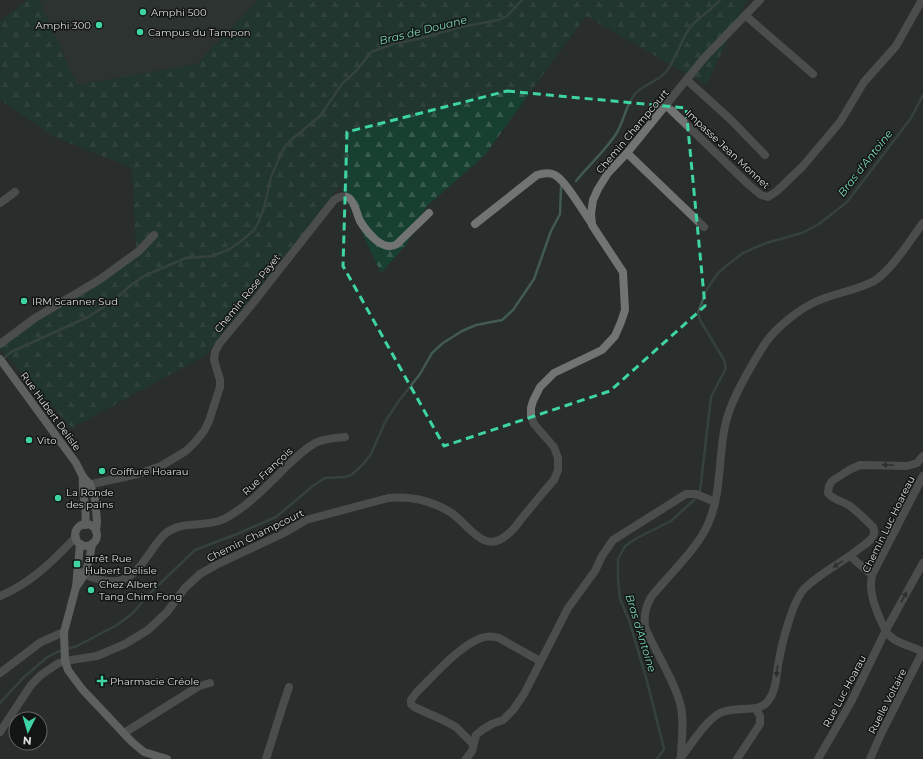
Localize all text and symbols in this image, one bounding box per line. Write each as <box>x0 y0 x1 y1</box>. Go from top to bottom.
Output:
place label: Amphi 500 <box>151 6 207 19</box>
marker: Amphi 500 <box>138 7 148 17</box>
water label: Bras de Douane <box>378 12 469 48</box>
place label: Amphi 300 <box>35 19 91 32</box>
marker: Amphi 300 <box>94 20 104 30</box>
place label: Campus du Tampon <box>148 26 250 39</box>
marker: Campus du Tampon <box>135 27 145 37</box>
street label: Chemin Champcourt <box>593 86 672 176</box>
street label: Impasse Jean Monnet <box>683 107 772 192</box>
water label: Bras d'Antoine <box>835 126 896 199</box>
street label: Chemin Rose Payet <box>212 251 283 335</box>
place label: IRM Scanner Sud <box>32 295 118 308</box>
marker: IRM Scanner Sud <box>19 296 29 306</box>
street label: Rue Hubert Delisle <box>18 369 84 453</box>
place label: Vito <box>37 434 57 447</box>
marker: Vito <box>24 435 34 445</box>
street label: Rue François <box>239 445 295 498</box>
one-way arrow <box>882 462 894 469</box>
place label: Coiffure Hoarau <box>110 465 188 478</box>
marker: Coiffure Hoarau <box>97 466 107 476</box>
street label: Chemin Luc Hoareau <box>859 474 918 575</box>
place label: La Ronde des pains <box>66 486 114 511</box>
marker: La Ronde des pains <box>53 493 63 503</box>
street label: Chemin Champcourt <box>205 506 306 565</box>
place label: arrêt Rue Hubert Delisle <box>85 552 157 577</box>
marker: arrêt Rue Hubert Delisle <box>72 559 82 569</box>
one-way arrow <box>833 560 843 568</box>
place label: Chez Albert Tang Chim Fong <box>99 578 182 603</box>
marker: Chez Albert Tang Chim Fong <box>86 585 96 595</box>
one-way arrow <box>901 591 908 603</box>
water label: Bras d'Antoine <box>622 592 660 674</box>
street label: Rue Luc Hoarau <box>820 653 869 730</box>
one-way arrow <box>774 665 780 677</box>
street label: Ruelle Voltaire <box>865 666 910 736</box>
place label: Pharmacie Créole <box>110 675 199 688</box>
marker: Pharmacie Créole <box>97 676 107 686</box>
north arrow <box>8 711 48 751</box>
text: N <box>22 734 32 748</box>

